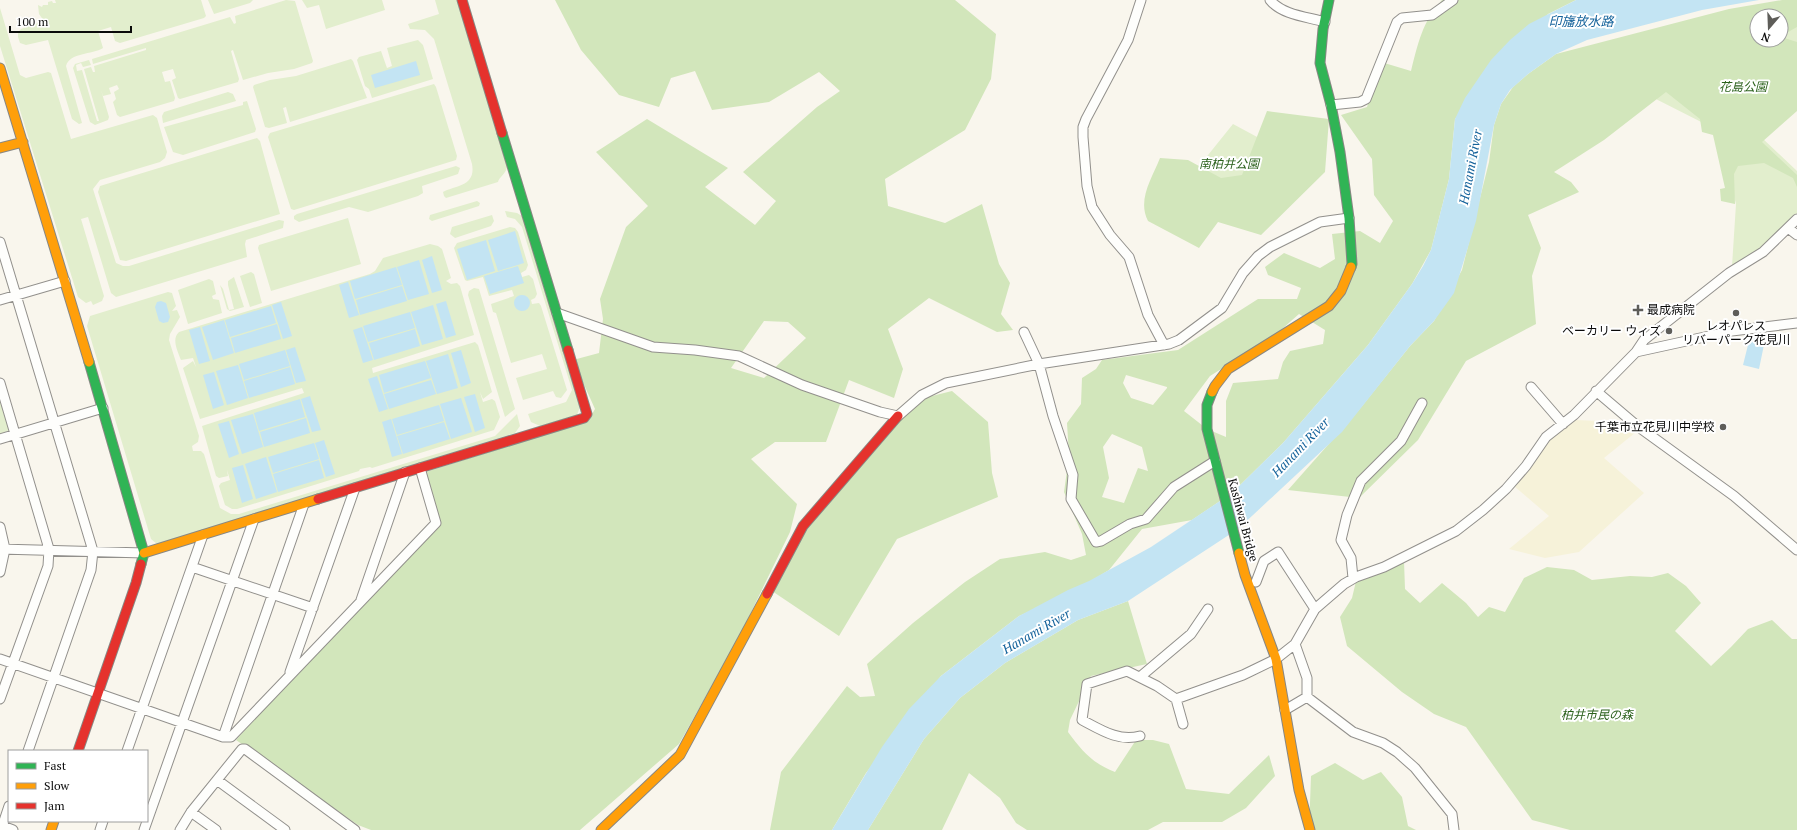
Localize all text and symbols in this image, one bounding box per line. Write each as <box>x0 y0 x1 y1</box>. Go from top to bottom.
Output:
scale bar <box>10 8 131 34</box>
north arrow <box>1749 8 1789 48</box>
water label: 印旛放水路 <box>1548 12 1614 30</box>
text: 100 m <box>16 14 49 29</box>
text: N <box>1759 29 1772 45</box>
park label: 花島公園 <box>1719 79 1769 94</box>
water label: Hanami River <box>1454 127 1486 207</box>
park label: 南柏井公園 <box>1199 156 1261 171</box>
place label: 最成病院 <box>1647 302 1695 317</box>
marker: 最成病院 <box>1632 304 1644 316</box>
marker: レオパレス リバーパーク花見川 <box>1731 308 1741 318</box>
place label: レオパレス リバーパーク花見川 <box>1682 318 1790 347</box>
place label: ベーカリー ウィズ <box>1562 323 1661 338</box>
marker: ベーカリー ウィズ <box>1664 326 1674 336</box>
water label: Hanami River <box>1266 413 1334 481</box>
place label: 千葉市立花見川中学校 <box>1595 419 1715 434</box>
marker: 千葉市立花見川中学校 <box>1718 422 1728 432</box>
street label: Kashiwai Bridge <box>1225 477 1262 563</box>
water label: Hanami River <box>998 604 1074 658</box>
park label: 柏井市民の森 <box>1561 707 1634 722</box>
legend <box>8 750 148 822</box>
text: Fast <box>44 758 67 773</box>
text: Slow <box>44 778 70 793</box>
text: Jam <box>44 798 65 813</box>

